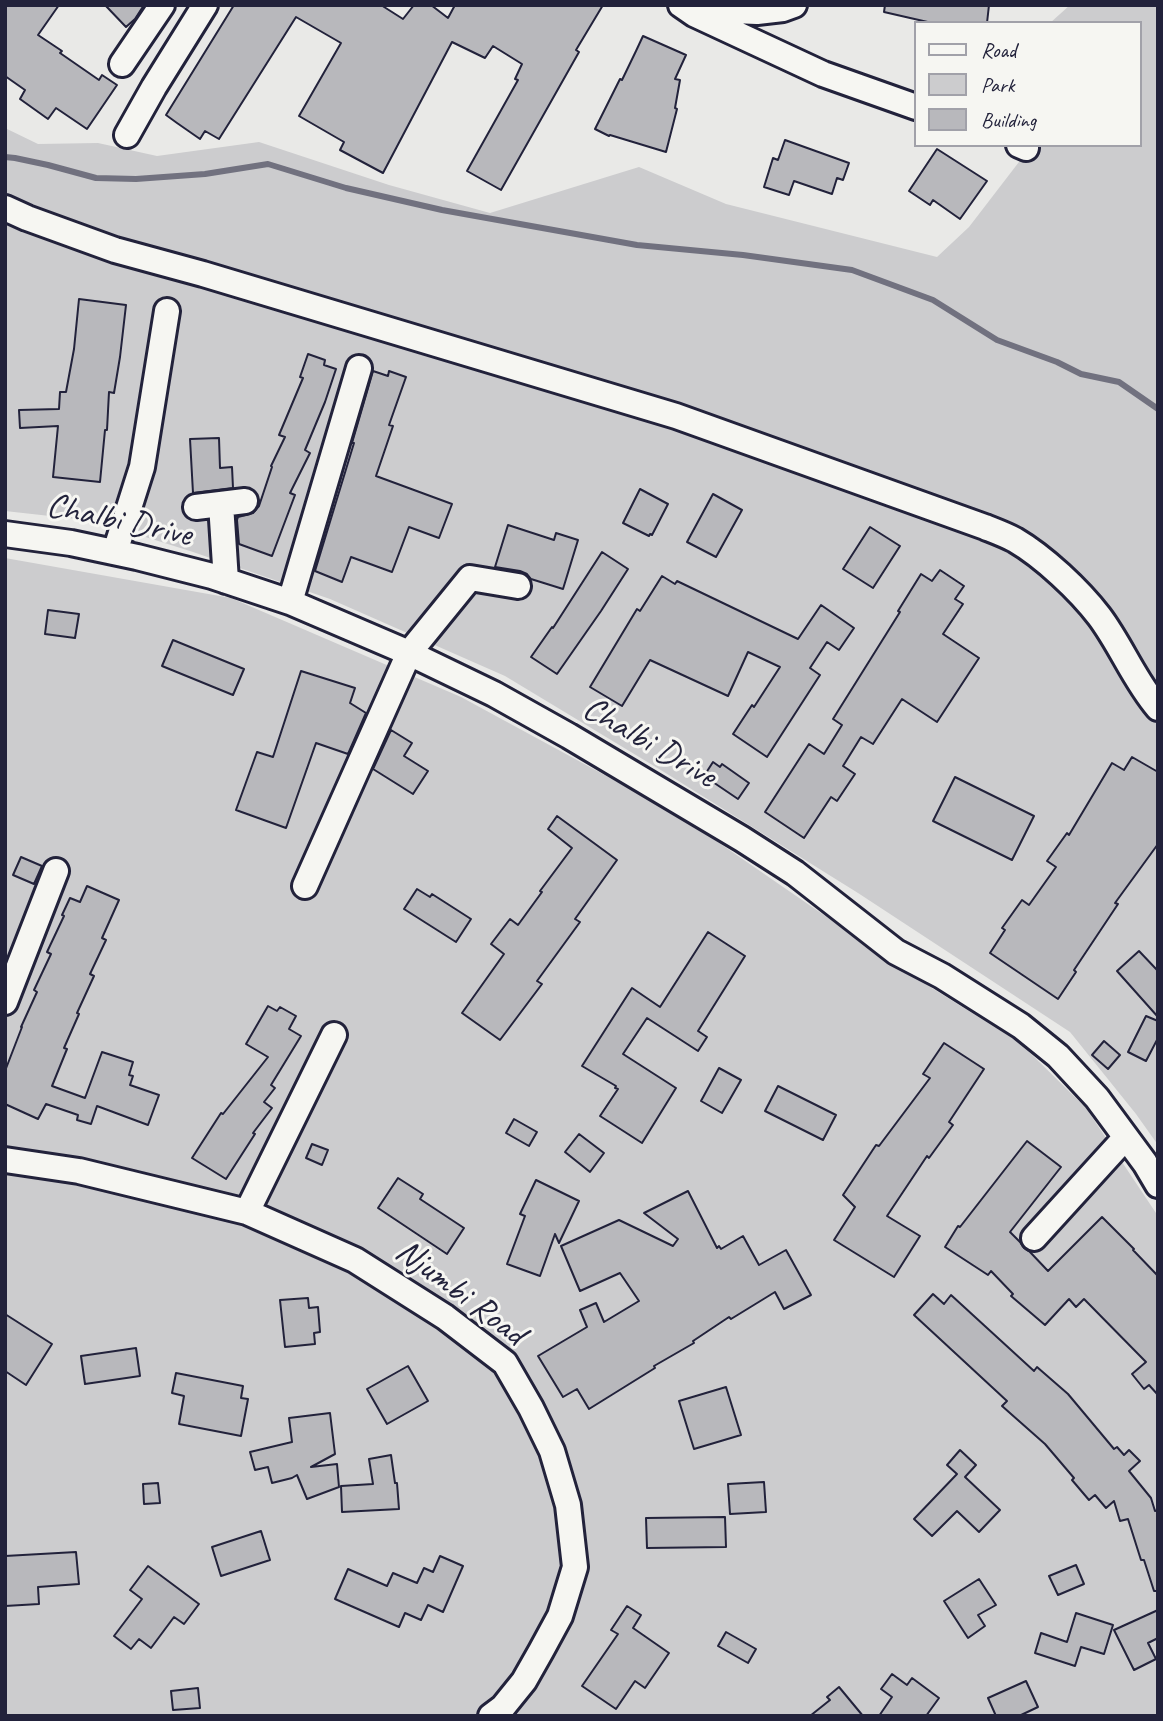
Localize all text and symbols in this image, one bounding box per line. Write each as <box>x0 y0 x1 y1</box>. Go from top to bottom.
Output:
legend <box>914 21 1142 147</box>
text: Road <box>981 37 1016 63</box>
text: Park <box>981 72 1014 98</box>
text: Building <box>981 107 1036 133</box>
street label: Chalbi Drive <box>43 485 195 557</box>
street label: Chalbi Drive <box>575 688 723 798</box>
street label: Njumbi Road <box>387 1231 533 1355</box>

